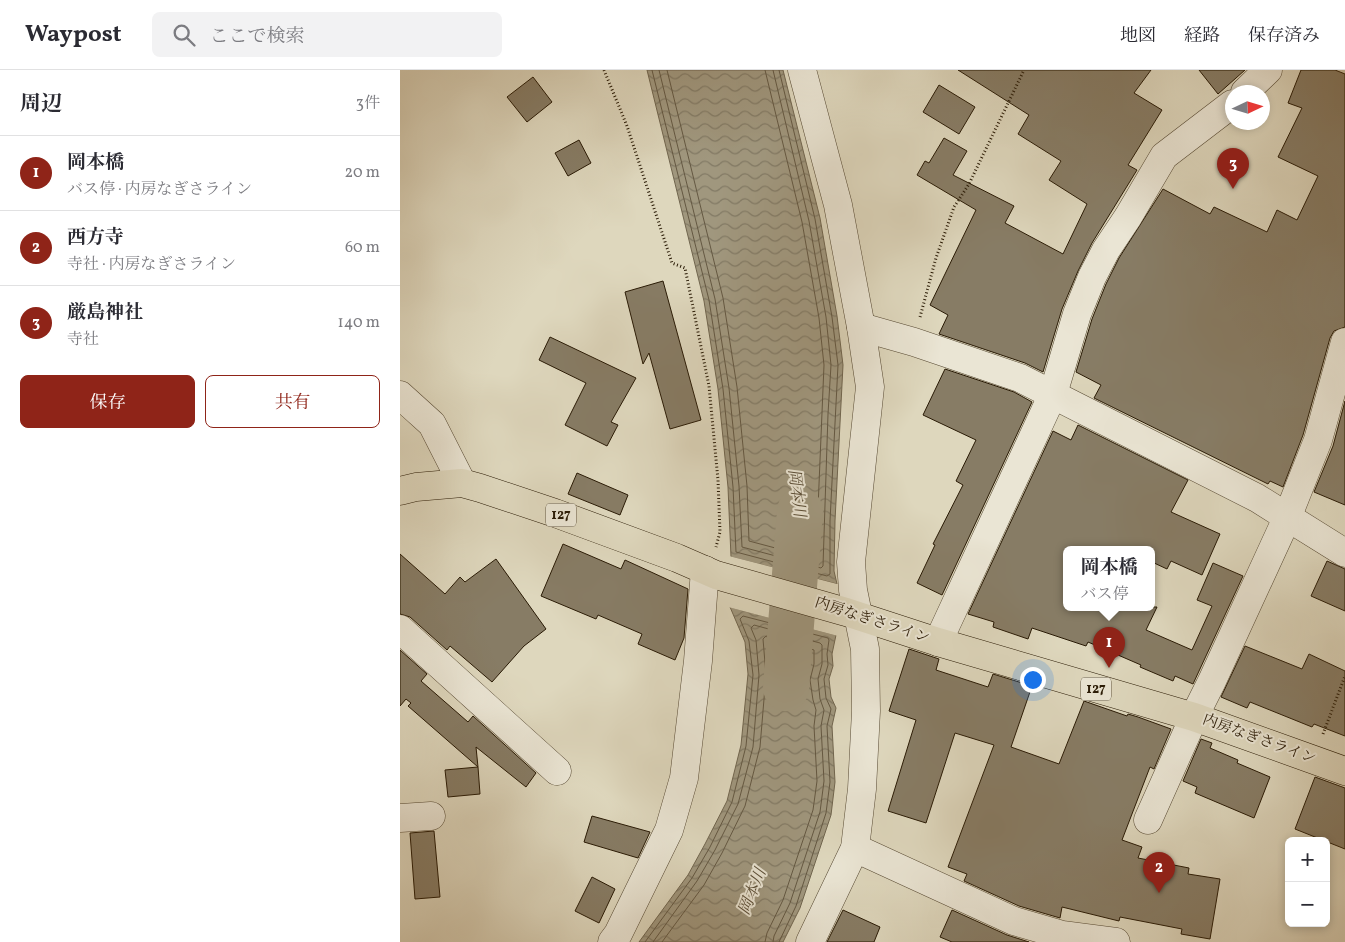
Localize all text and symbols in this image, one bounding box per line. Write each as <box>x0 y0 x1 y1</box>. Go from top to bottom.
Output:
search box <box>152 12 502 57</box>
text: Waypost <box>25 18 122 52</box>
icon: search <box>170 21 198 49</box>
text: ここで検索 <box>210 24 305 50</box>
text: 地図 <box>1120 24 1156 49</box>
text: 経路 <box>1184 24 1220 49</box>
text: 保存済み <box>1248 24 1320 49</box>
north arrow <box>1225 85 1270 130</box>
text: 周辺 <box>20 90 62 119</box>
text: 3件 <box>356 93 380 115</box>
pin: 3 <box>1217 148 1249 189</box>
text: 岡本橋 <box>67 150 124 176</box>
text: 1 <box>33 162 39 184</box>
text: 20 m <box>345 162 380 184</box>
text: バス停 · 内房なぎさライン <box>67 179 252 201</box>
text: 西方寺 <box>67 225 124 251</box>
text: 2 <box>32 237 40 259</box>
text: 60 m <box>345 237 380 259</box>
text: 寺社 · 内房なぎさライン <box>67 254 236 276</box>
text: 厳島神社 <box>67 300 143 326</box>
text: 3 <box>32 312 40 334</box>
text: 140 m <box>338 312 380 334</box>
text: 寺社 <box>67 329 99 351</box>
button: 保存 <box>20 375 195 428</box>
button: 共有 <box>205 375 380 428</box>
water label: 岡本川 <box>782 468 810 520</box>
road number: 127 <box>546 504 576 526</box>
popup <box>1063 546 1155 611</box>
text: 岡本橋 <box>1080 555 1138 581</box>
text: バス停 <box>1080 584 1129 606</box>
street label: 内房なぎさライン <box>812 593 932 649</box>
pin: 1 <box>1093 627 1125 668</box>
your location <box>1020 667 1046 693</box>
road number: 127 <box>1081 678 1111 700</box>
street label: 内房なぎさライン <box>1199 710 1319 770</box>
map controls <box>1285 837 1330 927</box>
button: + <box>1285 837 1330 882</box>
pin: 2 <box>1143 852 1175 893</box>
water label: 岡本川 <box>734 864 773 918</box>
button: − <box>1285 882 1330 927</box>

